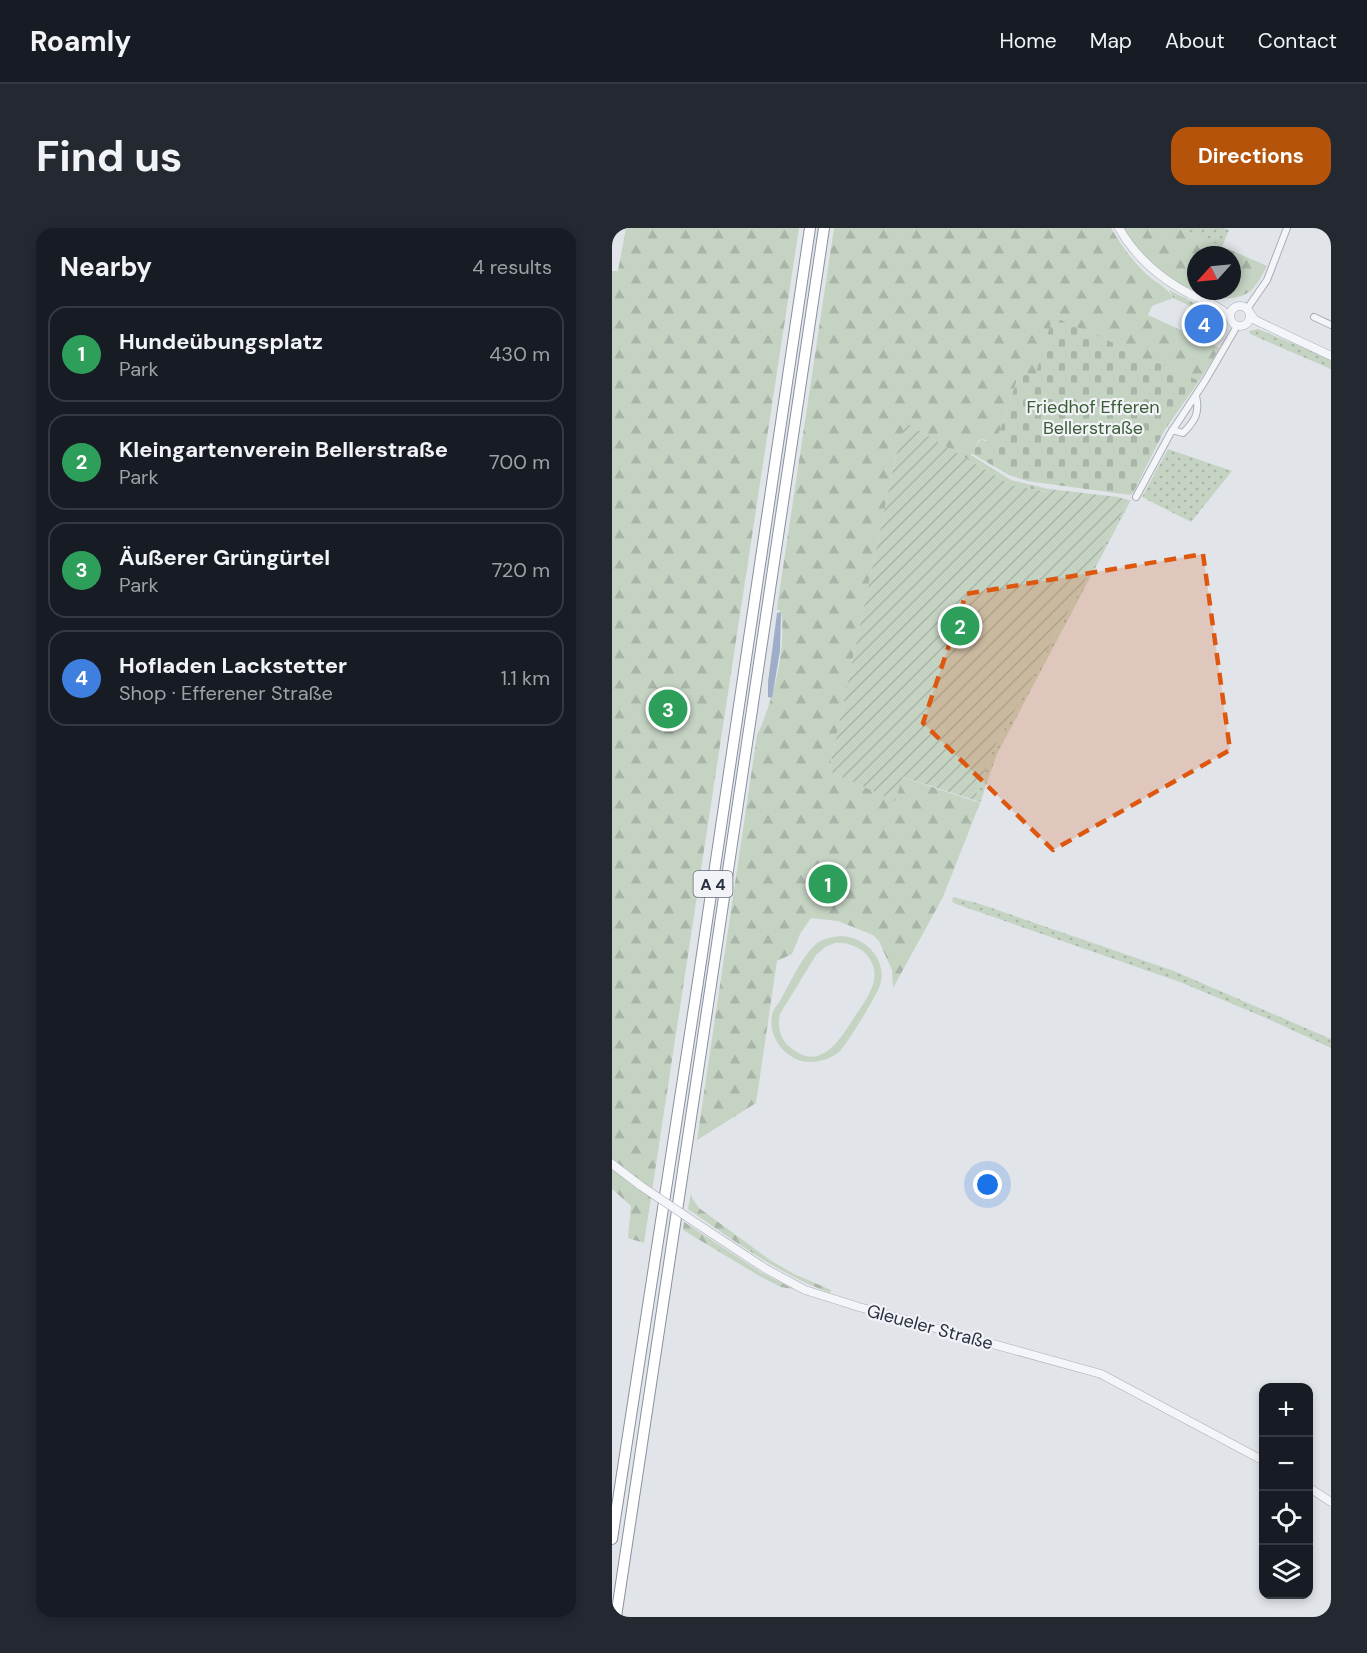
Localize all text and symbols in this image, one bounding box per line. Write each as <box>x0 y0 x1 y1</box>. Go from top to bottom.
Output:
text: Roamly <box>30 23 131 60</box>
text: Home <box>999 27 1057 55</box>
text: Map <box>1090 27 1132 55</box>
text: About <box>1165 27 1225 55</box>
text: Contact <box>1258 27 1337 55</box>
button: Directions <box>1171 127 1331 185</box>
text: Find us <box>36 129 182 184</box>
north arrow <box>1187 246 1241 300</box>
text: Nearby <box>60 250 152 284</box>
text: 4 results <box>472 254 552 280</box>
pin: 4 <box>1184 302 1224 346</box>
text: Hundeübungsplatz <box>119 327 323 356</box>
text: 1 <box>78 341 85 367</box>
text: 430 m <box>489 341 550 367</box>
text: Park <box>119 356 159 382</box>
park label: Friedhof Efferen Bellerstraße <box>1026 395 1160 440</box>
text: Kleingartenverein Bellerstraße <box>119 435 448 464</box>
text: 2 <box>76 449 87 475</box>
text: 700 m <box>489 449 550 475</box>
text: Park <box>119 464 159 490</box>
text: Äußerer Grüngürtel <box>119 543 330 572</box>
text: 3 <box>75 557 88 583</box>
text: 720 m <box>492 557 550 583</box>
text: Park <box>119 572 159 598</box>
pin: 2 <box>940 604 980 648</box>
text: Hofladen Lackstetter <box>119 651 347 680</box>
text: 4 <box>75 665 88 691</box>
text: 1.1 km <box>501 665 550 691</box>
text: Shop · Efferener Straße <box>119 680 333 706</box>
pin: 3 <box>648 686 688 732</box>
pin: 1 <box>808 862 848 906</box>
road number: A 4 <box>694 871 732 897</box>
your location <box>973 1170 1002 1199</box>
street label: Gleueler Straße <box>864 1299 996 1355</box>
map controls <box>1259 1383 1313 1599</box>
button: + <box>1259 1383 1313 1437</box>
button: − <box>1259 1437 1313 1491</box>
button: locate <box>1259 1491 1313 1545</box>
button: layers <box>1259 1545 1313 1599</box>

